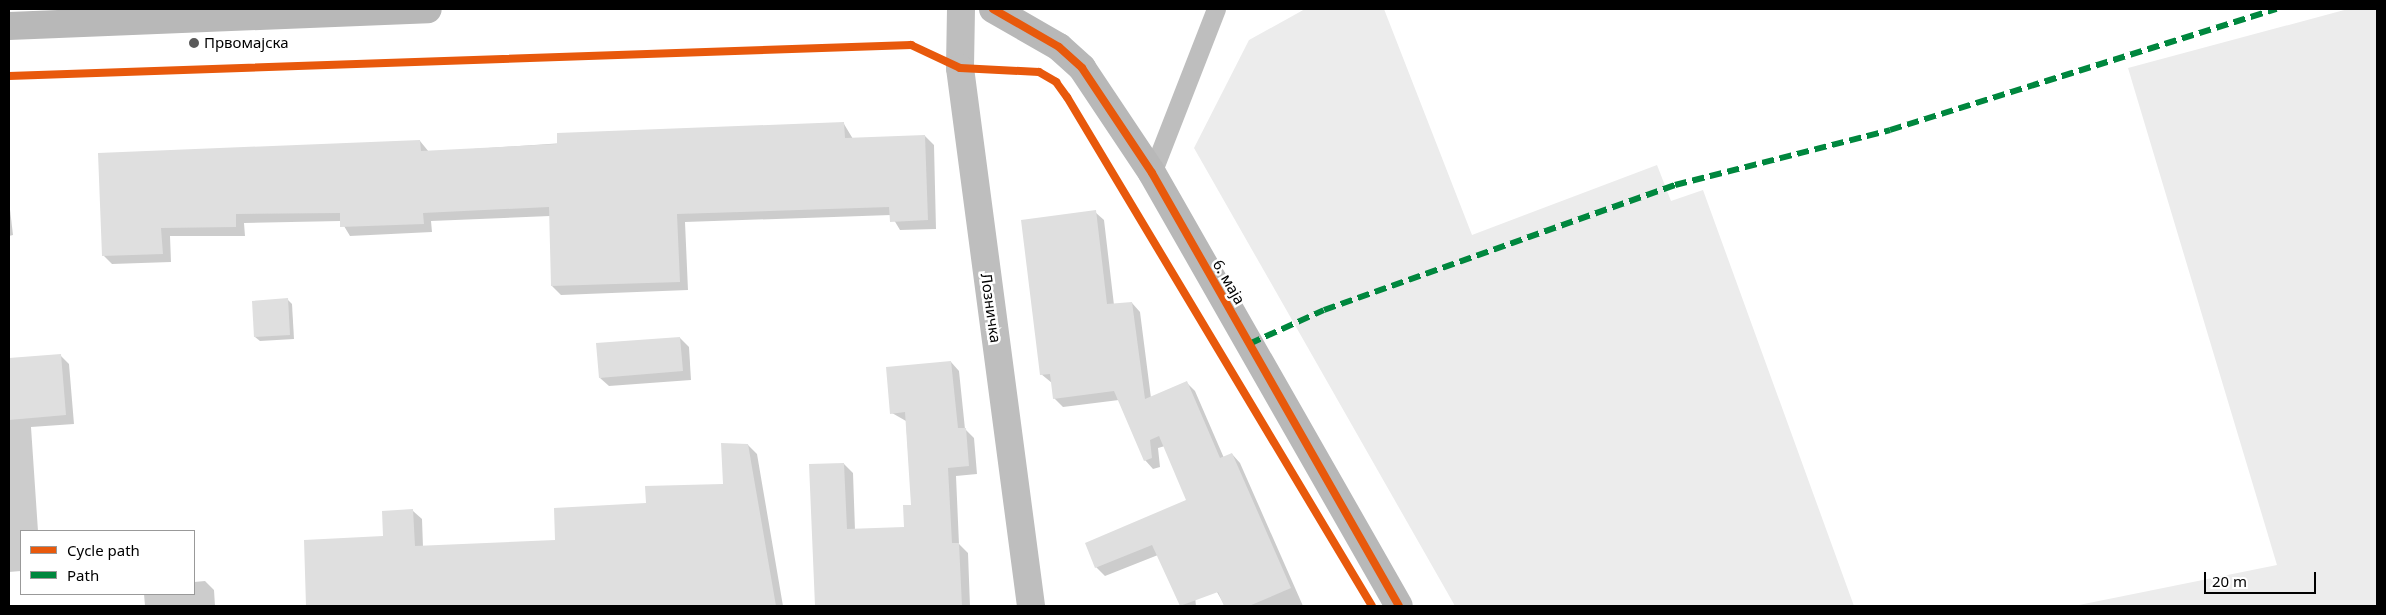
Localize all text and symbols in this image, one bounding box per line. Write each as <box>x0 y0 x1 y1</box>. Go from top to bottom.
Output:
place label: Првомајска <box>204 34 289 52</box>
marker: Првомајска <box>188 37 200 49</box>
street label: 6. маја <box>1209 256 1249 308</box>
street label: Лозничка <box>977 272 1005 344</box>
legend <box>20 530 195 595</box>
text: Cycle path <box>67 540 140 560</box>
scale bar <box>2206 562 2318 594</box>
text: Path <box>67 565 99 585</box>
text: 20 m <box>2212 571 2247 591</box>

